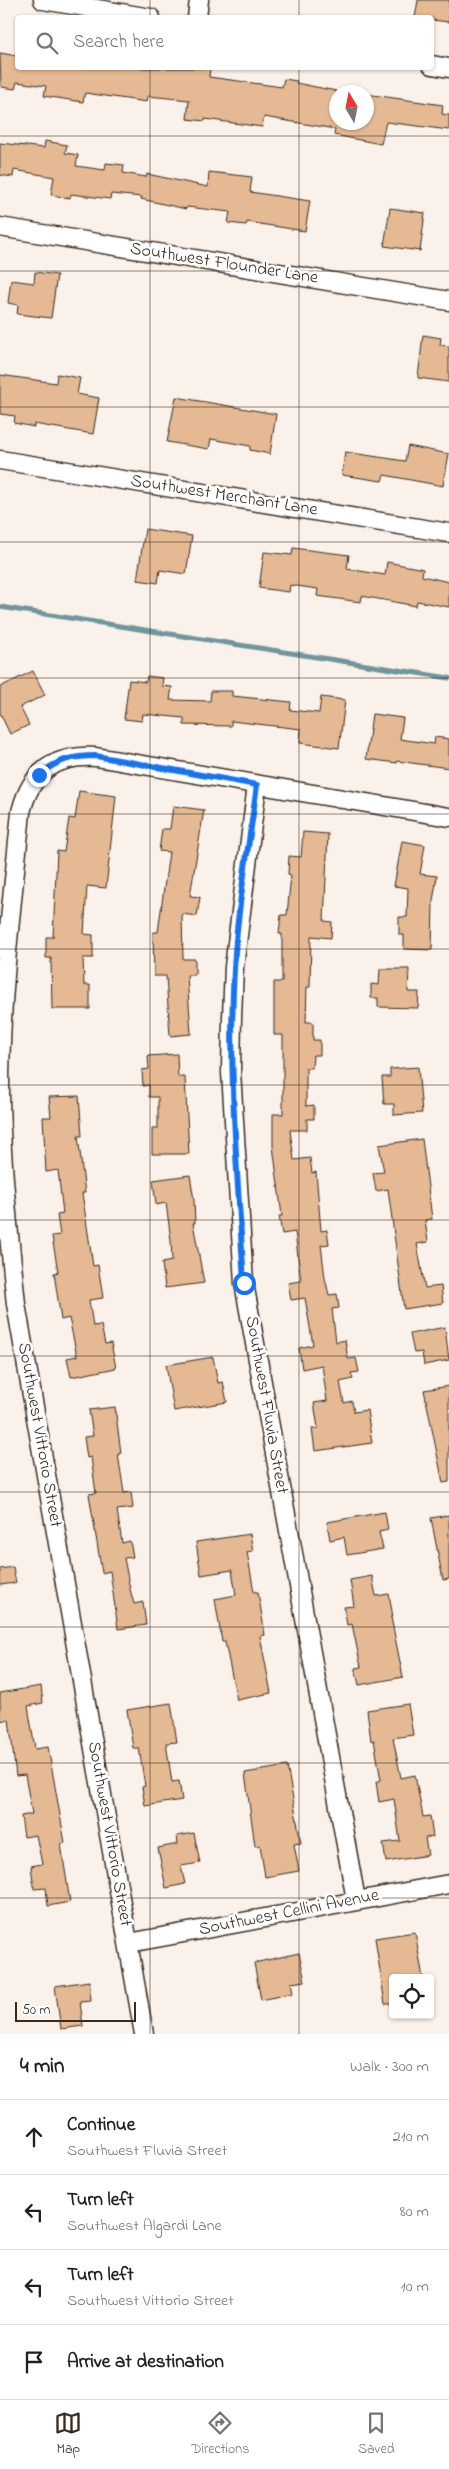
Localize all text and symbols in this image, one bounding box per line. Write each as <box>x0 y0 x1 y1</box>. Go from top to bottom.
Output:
search box <box>15 15 434 70</box>
icon: search <box>33 29 61 57</box>
text: Search here <box>73 29 164 56</box>
north arrow <box>329 85 374 130</box>
street label: Southwest Flounder Lane <box>128 236 321 292</box>
street label: Southwest Merchant Lane <box>129 468 320 524</box>
route end <box>28 764 51 787</box>
route start <box>233 1272 256 1295</box>
street label: Southwest Fluvia Street <box>238 1314 294 1496</box>
street label: Southwest Vittorio Street <box>10 1340 68 1530</box>
street label: Southwest Vittorio Street <box>80 1739 138 1929</box>
street label: Southwest Cellini Avenue <box>197 1883 382 1943</box>
map controls <box>389 1974 434 2019</box>
button: locate <box>389 1974 434 2019</box>
scale bar <box>15 1999 136 2022</box>
text: 50 m <box>22 2000 50 2021</box>
text: 4 min <box>20 2052 64 2082</box>
text: Walk · 300 m <box>350 2055 429 2079</box>
text: Continue <box>67 2112 135 2139</box>
icon: ahead <box>20 2123 48 2151</box>
text: 210 m <box>393 2125 429 2149</box>
text: Southwest Fluvia Street <box>67 2139 227 2163</box>
text: Turn left <box>67 2187 134 2214</box>
icon: left <box>20 2198 48 2226</box>
text: 80 m <box>400 2200 429 2224</box>
text: Southwest Algardi Lane <box>67 2214 222 2238</box>
text: Turn left <box>67 2262 134 2289</box>
icon: left <box>20 2273 48 2301</box>
text: 10 m <box>401 2275 429 2299</box>
text: Southwest Vittorio Street <box>67 2289 234 2313</box>
icon: arrive <box>20 2348 48 2376</box>
text: Arrive at destination <box>67 2349 224 2376</box>
tab: Map <box>54 2409 82 2460</box>
tab: Directions <box>191 2409 249 2460</box>
tab: Saved <box>358 2409 395 2460</box>

